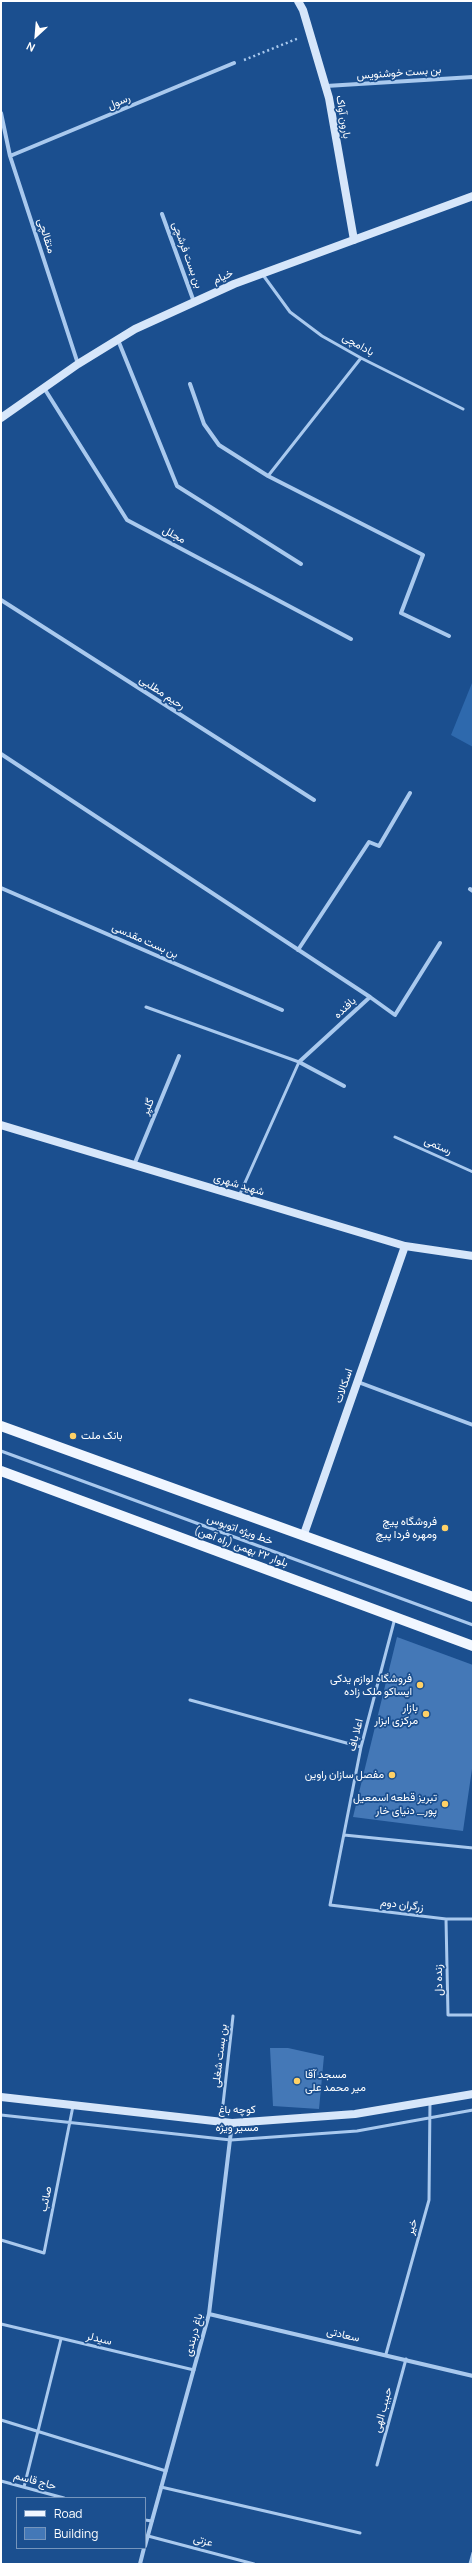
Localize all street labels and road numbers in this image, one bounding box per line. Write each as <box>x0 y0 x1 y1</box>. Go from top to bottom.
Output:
street label: بن بست خوشنویس <box>356 63 442 83</box>
street label: رسول <box>106 91 132 113</box>
street label: بارون آواک <box>333 94 353 140</box>
street label: متقالچی <box>34 217 58 255</box>
street label: بن بست فرشچی <box>169 220 205 290</box>
street label: خیام <box>211 267 235 287</box>
street label: بادامچی <box>340 331 376 359</box>
street label: مجلل <box>160 523 188 547</box>
street label: رحیم مطلبی <box>137 673 187 713</box>
street label: بن بست مقدسی <box>110 920 180 962</box>
street label: بافنده <box>331 994 359 1022</box>
street label: گلپر <box>139 1097 157 1117</box>
street label: رستمی <box>422 1134 454 1158</box>
street label: شهید شهری <box>212 1171 266 1199</box>
street label: اسکالات <box>332 1367 356 1405</box>
street label: خط ویژه اتوبوس <box>205 1512 275 1548</box>
street label: بلوار ۲۲ بهمن (راه آهن) <box>192 1524 290 1570</box>
street label: اعلا باف <box>346 1718 366 1752</box>
street label: زرگران دوم <box>380 1896 424 1914</box>
street label: زنده دل <box>432 1964 446 1996</box>
street label: بن بست شغلی <box>210 2023 230 2089</box>
street label: کوچه باغ <box>218 2103 256 2117</box>
street label: مسیر ویژه <box>215 2121 259 2135</box>
street label: صائب <box>37 2185 55 2213</box>
street label: خیر <box>404 2218 420 2236</box>
street label: باغ دربندی <box>182 2312 206 2358</box>
street label: سعادتی <box>325 2325 361 2345</box>
street label: سیدلر <box>85 2330 113 2348</box>
street label: حبیب الهی <box>371 2386 395 2434</box>
street label: حاج قاسم <box>12 2469 58 2493</box>
street label: عزتی <box>192 2532 214 2550</box>

